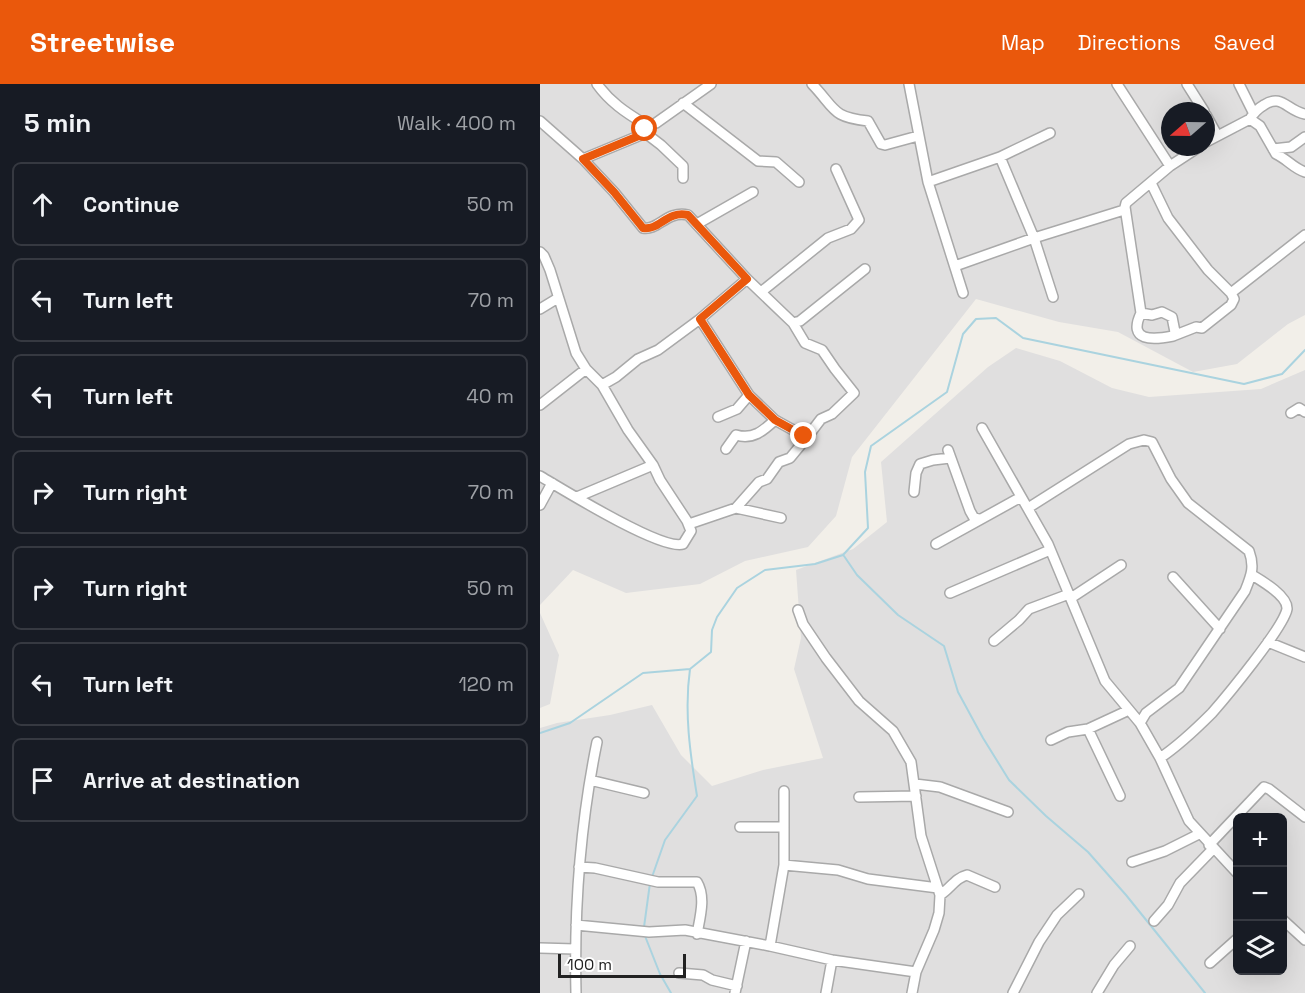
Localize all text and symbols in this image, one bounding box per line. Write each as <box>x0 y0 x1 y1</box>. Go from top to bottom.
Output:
text: Streetwise <box>30 24 175 60</box>
text: Map <box>1001 29 1045 56</box>
text: Directions <box>1078 29 1181 56</box>
text: Saved <box>1214 29 1275 56</box>
north arrow <box>1161 102 1215 156</box>
text: 5 min <box>24 106 91 140</box>
text: Walk · 400 m <box>397 110 516 136</box>
route start <box>631 115 657 141</box>
icon: ahead <box>26 188 59 221</box>
text: Continue <box>83 190 179 218</box>
text: 50 m <box>467 191 514 217</box>
icon: left <box>26 284 59 317</box>
text: Turn left <box>83 286 173 314</box>
text: 70 m <box>468 287 514 313</box>
icon: left <box>26 380 59 413</box>
text: Turn left <box>83 382 173 410</box>
text: 40 m <box>466 383 514 409</box>
route end <box>790 422 816 448</box>
icon: right <box>26 476 59 509</box>
text: Turn right <box>83 478 188 506</box>
text: 70 m <box>468 479 514 505</box>
icon: right <box>26 572 59 605</box>
text: Turn right <box>83 574 188 602</box>
text: 50 m <box>467 575 514 601</box>
icon: left <box>26 668 59 701</box>
text: Turn left <box>83 670 173 698</box>
text: 120 m <box>458 671 514 697</box>
icon: arrive <box>26 764 59 797</box>
text: Arrive at destination <box>83 766 300 794</box>
map controls <box>1233 813 1287 975</box>
button: + <box>1233 813 1287 867</box>
button: − <box>1233 867 1287 921</box>
button: layers <box>1233 921 1287 975</box>
scale bar <box>558 951 686 978</box>
text: 100 m <box>567 954 612 975</box>

